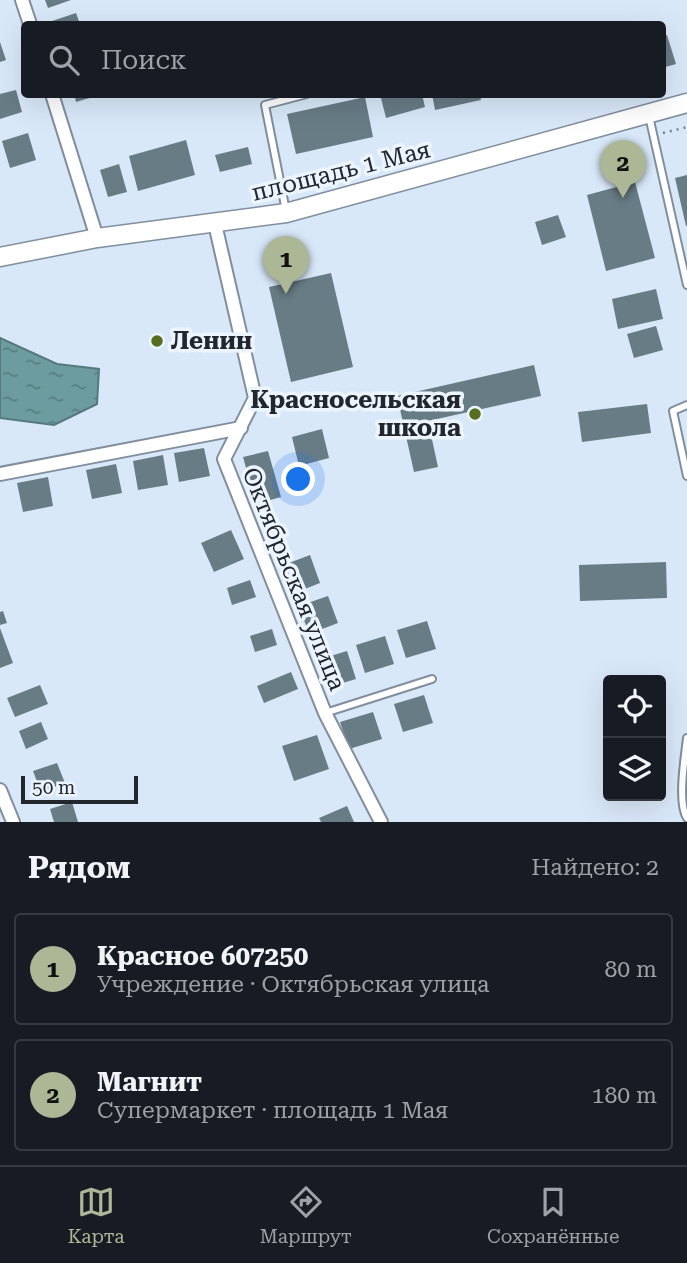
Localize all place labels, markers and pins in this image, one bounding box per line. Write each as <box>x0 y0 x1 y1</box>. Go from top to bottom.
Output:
pin: 2 <box>600 140 646 198</box>
pin: 1 <box>263 236 309 294</box>
place label: Ленин <box>171 327 252 355</box>
marker: Ленин <box>149 333 165 349</box>
place label: Красносельская школа <box>250 386 461 442</box>
marker: Красносельская школа <box>467 406 483 422</box>

